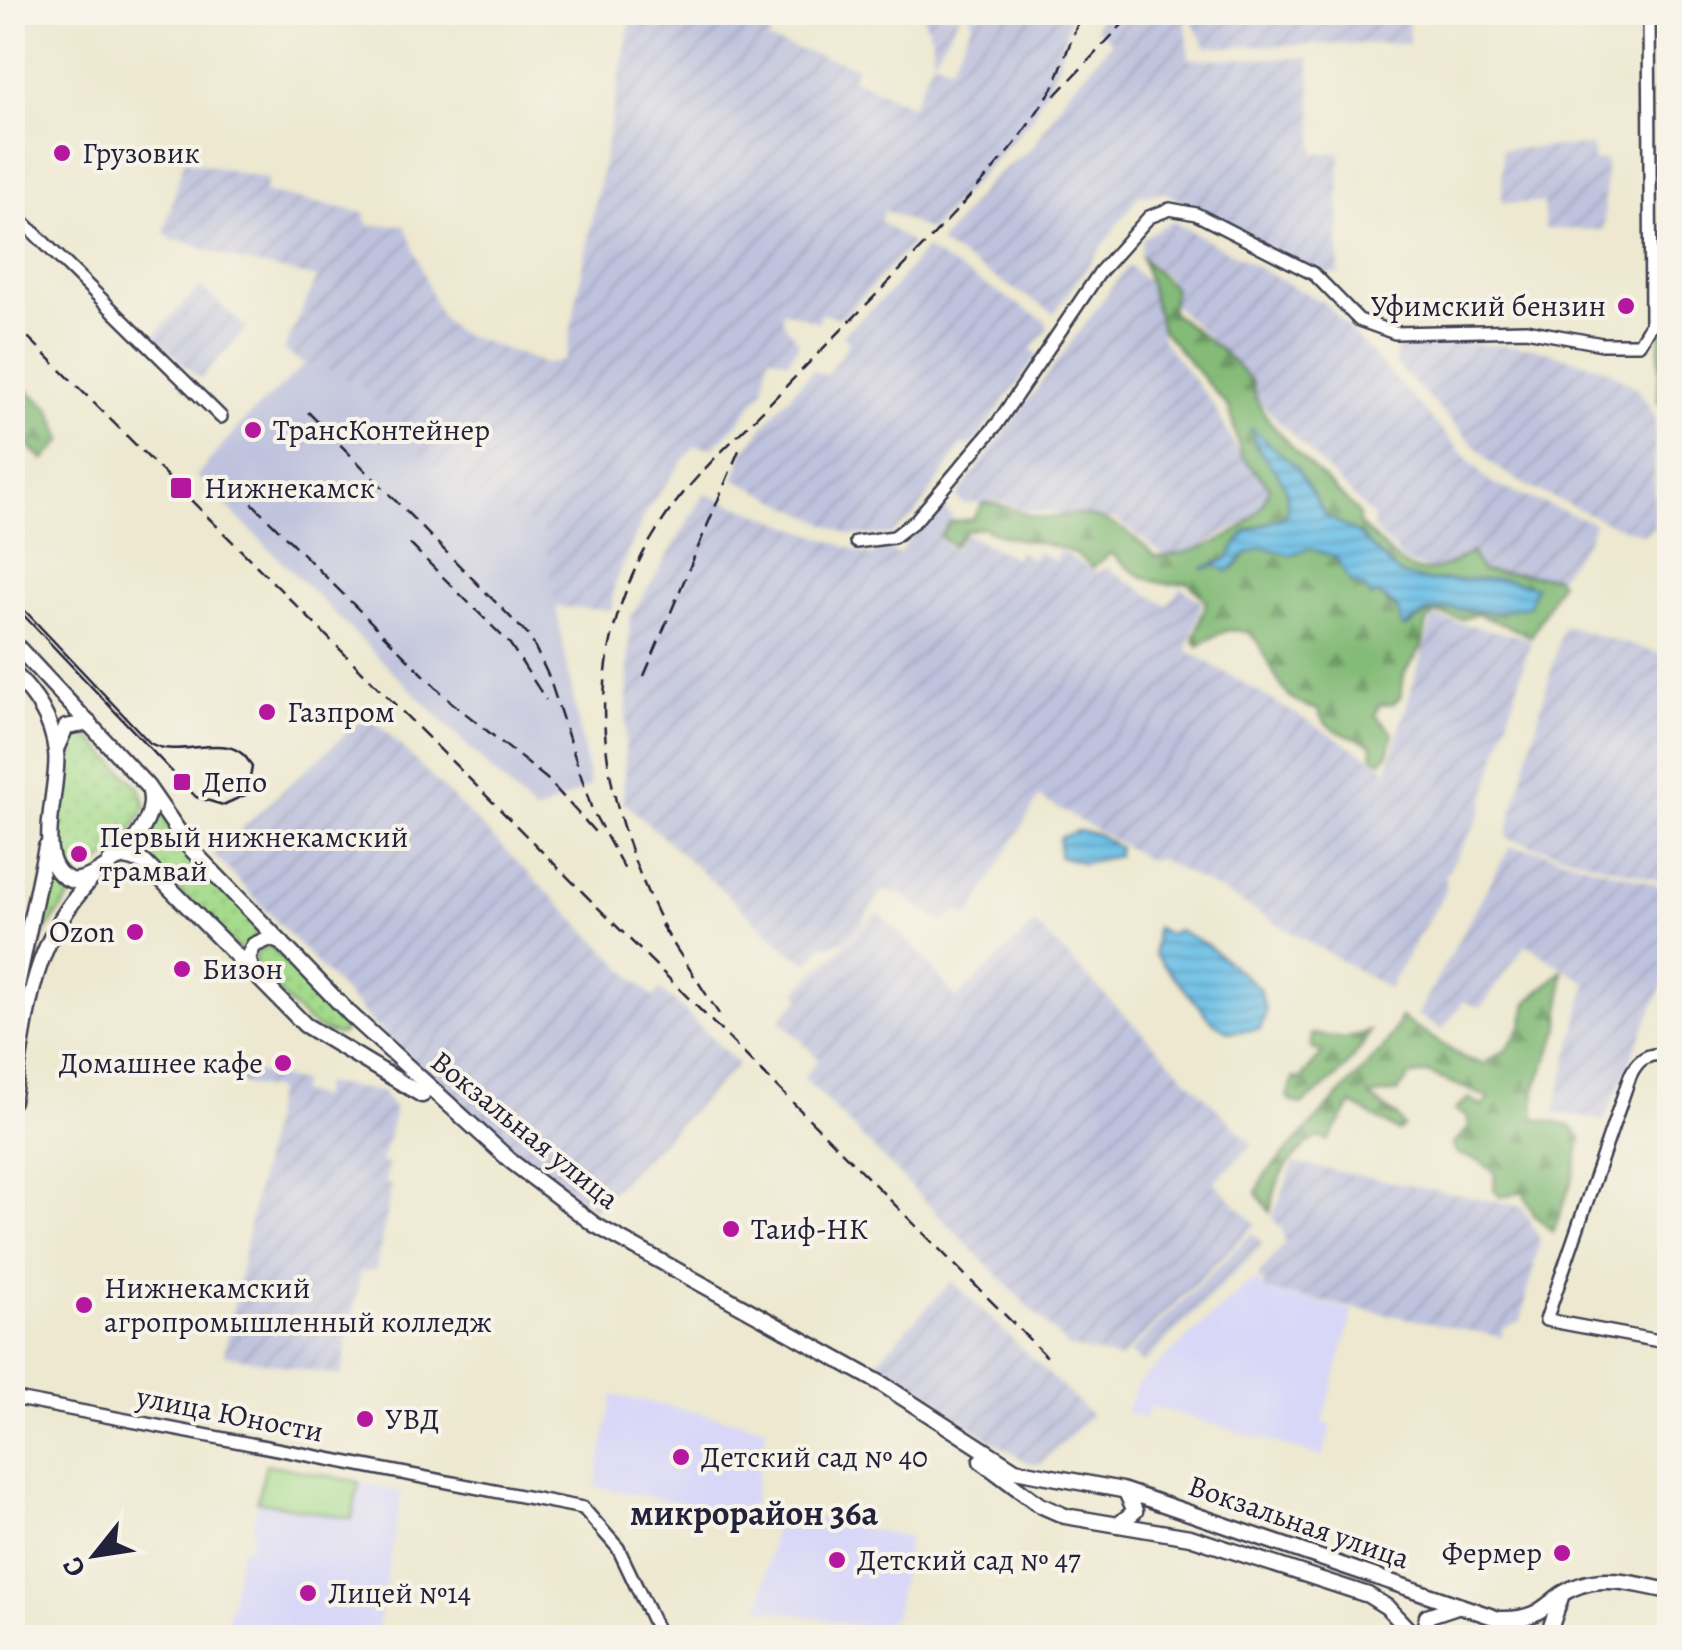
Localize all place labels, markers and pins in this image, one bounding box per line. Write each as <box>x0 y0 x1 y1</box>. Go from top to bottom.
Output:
place label: Грузовик <box>82 133 200 173</box>
marker: Грузовик <box>51 142 73 164</box>
place label: Уфимский бензин <box>1371 286 1606 326</box>
marker: Уфимский бензин <box>1615 295 1637 317</box>
place label: ТрансКонтейнер <box>273 410 490 450</box>
marker: ТрансКонтейнер <box>242 419 264 441</box>
place label: Нижнекамск <box>204 468 375 508</box>
marker: Нижнекамск <box>168 475 194 501</box>
place label: Газпром <box>287 692 395 732</box>
marker: Газпром <box>256 701 278 723</box>
place label: Депо <box>202 762 267 802</box>
marker: Депо <box>171 771 193 793</box>
place label: Первый нижнекамский трамвай <box>99 817 408 891</box>
marker: Первый нижнекамский трамвай <box>68 843 90 865</box>
place label: Ozon <box>49 912 115 952</box>
marker: Ozon <box>124 921 146 943</box>
place label: Бизон <box>202 949 283 989</box>
marker: Бизон <box>171 958 193 980</box>
place label: Домашнее кафе <box>59 1043 263 1083</box>
marker: Домашнее кафе <box>272 1052 294 1074</box>
place label: Таиф-НК <box>751 1209 868 1249</box>
marker: Таиф-НК <box>720 1218 742 1240</box>
place label: Нижнекамский агропромышленный колледж <box>104 1268 492 1342</box>
marker: Нижнекамский агропромышленный колледж <box>73 1294 95 1316</box>
place label: УВД <box>385 1399 439 1439</box>
marker: УВД <box>354 1408 376 1430</box>
place label: Детский сад № 40 <box>701 1437 928 1477</box>
marker: Детский сад № 40 <box>670 1446 692 1468</box>
place label: Фермер <box>1442 1533 1542 1573</box>
place label: Детский сад № 47 <box>857 1540 1081 1580</box>
marker: Фермер <box>1551 1542 1573 1564</box>
marker: Детский сад № 47 <box>826 1549 848 1571</box>
place label: Лицей №14 <box>328 1573 471 1613</box>
marker: Лицей №14 <box>297 1582 319 1604</box>

